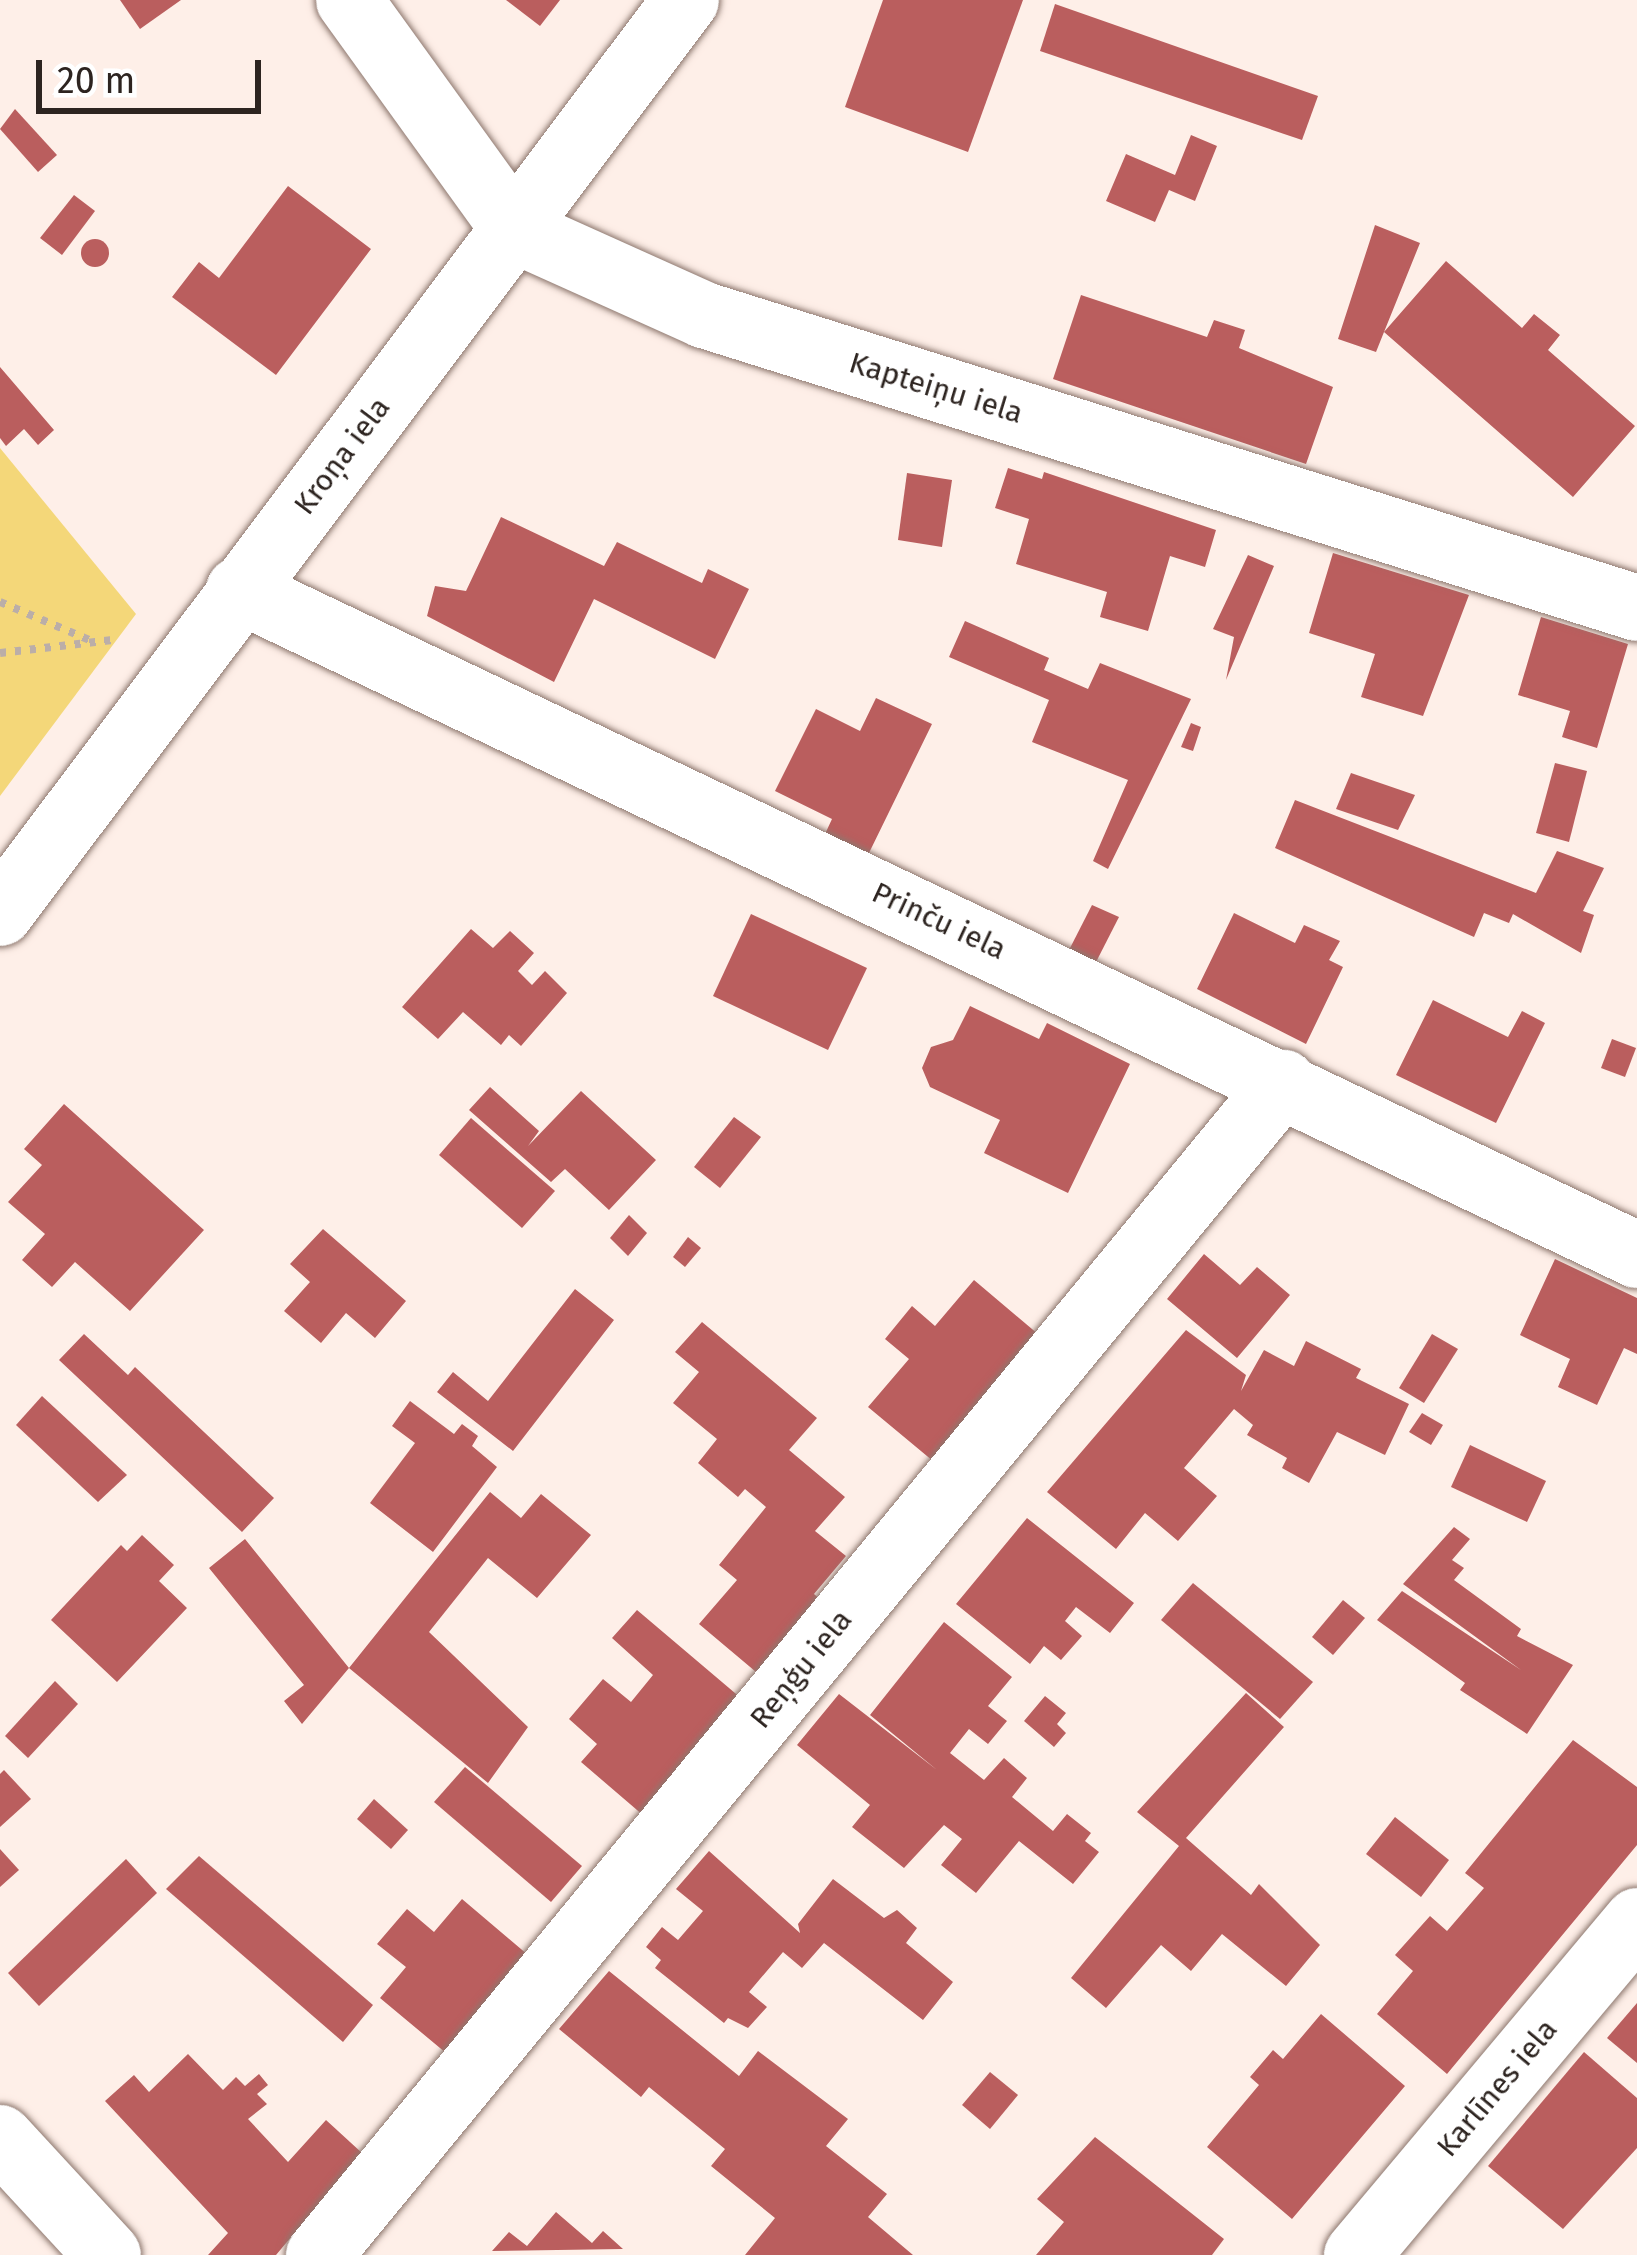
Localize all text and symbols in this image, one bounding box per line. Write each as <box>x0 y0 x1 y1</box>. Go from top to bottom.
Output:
scale bar <box>42 36 267 110</box>
text: 20 m <box>57 59 135 103</box>
street label: Kapteiņu iela <box>845 345 1027 431</box>
street label: Kroņa iela <box>286 390 398 522</box>
street label: Prinču iela <box>866 874 1012 968</box>
street label: Reņģu iela <box>742 1602 860 1736</box>
street label: Karlīnes iela <box>1429 2012 1565 2164</box>

